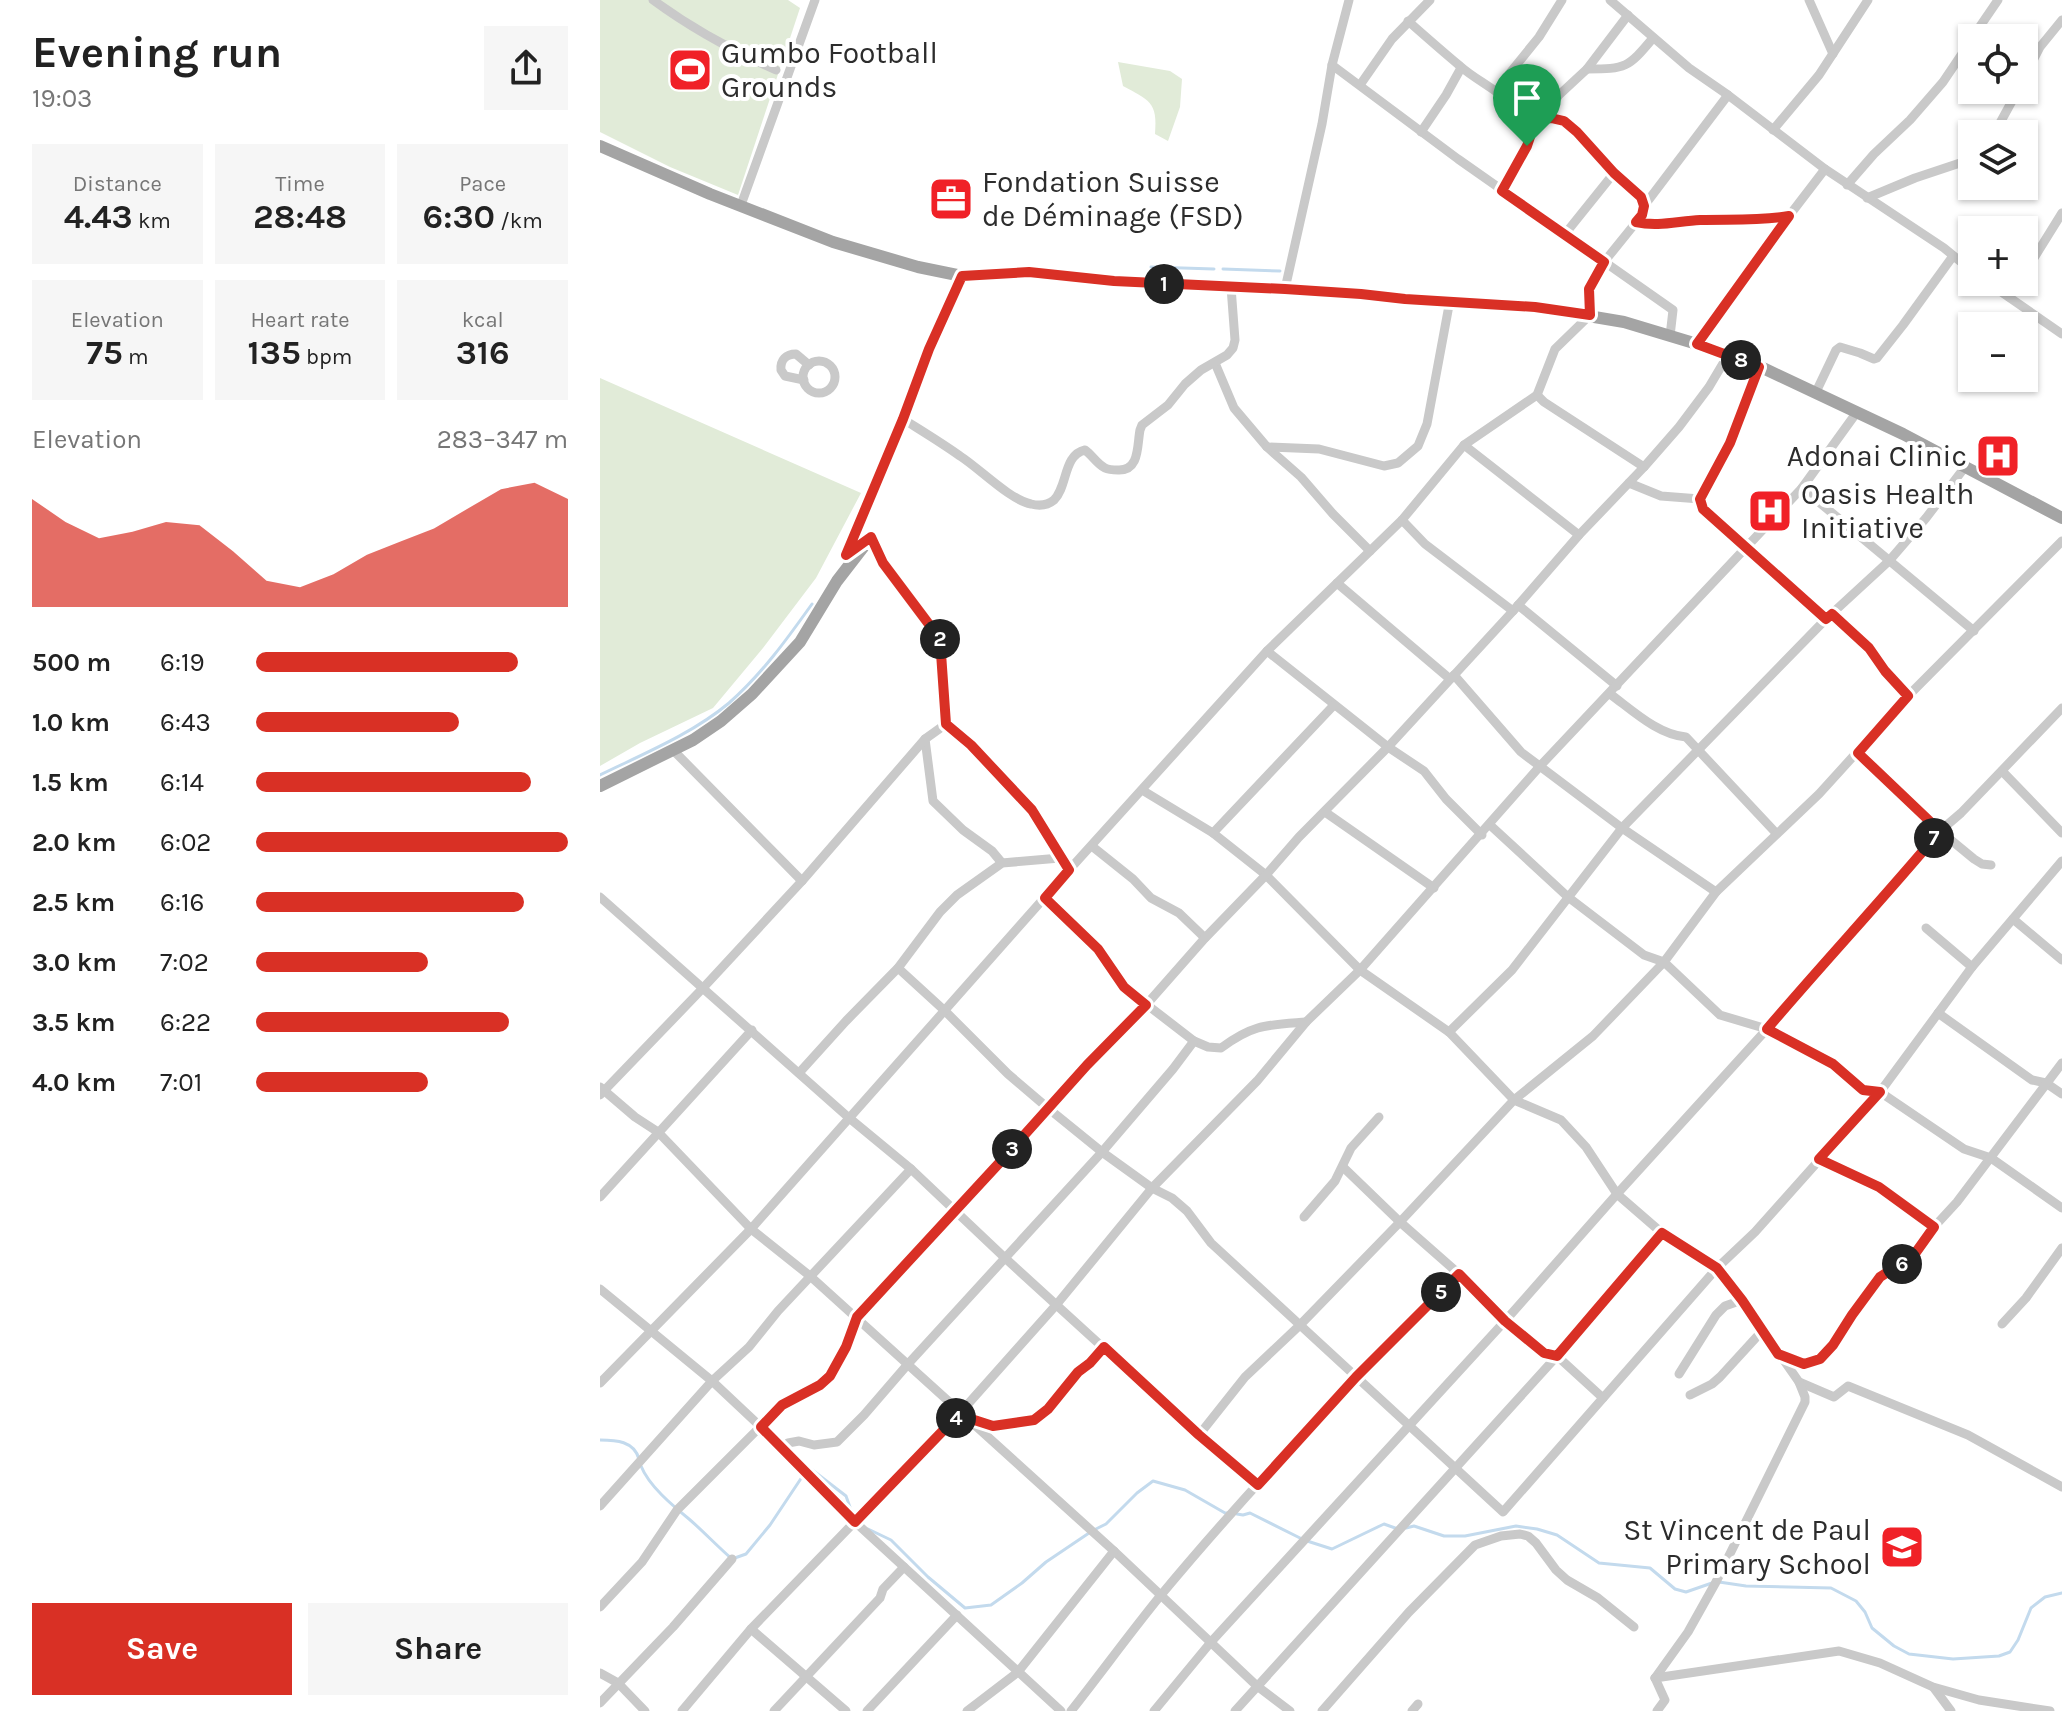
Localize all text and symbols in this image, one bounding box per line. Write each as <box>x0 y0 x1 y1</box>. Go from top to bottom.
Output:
map controls <box>1958 24 2038 392</box>
button: locate <box>1958 24 2038 104</box>
button: share <box>484 26 568 110</box>
text: Evening run <box>32 27 282 78</box>
place label: Gumbo Football Grounds <box>721 35 938 105</box>
sports icon: Gumbo Football Grounds <box>666 46 714 94</box>
pin <box>1493 64 1561 146</box>
icon: arrive <box>1505 76 1549 120</box>
text: 19:03 <box>32 83 92 114</box>
button: layers <box>1958 120 2038 200</box>
place label: Fondation Suisse de Déminage (FSD) <box>982 164 1244 234</box>
text: Distance <box>73 171 162 197</box>
text: Time <box>275 171 325 197</box>
text: Pace <box>459 171 506 197</box>
office icon: Fondation Suisse de Déminage (FSD) <box>927 175 975 223</box>
text: 4.43 <box>64 197 133 237</box>
text: 28:48 <box>253 197 347 237</box>
text: 6:30 <box>423 197 495 237</box>
text: km <box>133 208 171 234</box>
text: /km <box>495 208 543 234</box>
button: + <box>1958 216 2038 296</box>
pin: 1 <box>1144 264 1184 304</box>
text: 1 <box>1160 271 1168 297</box>
text: Elevation <box>71 307 164 333</box>
text: Heart rate <box>250 307 350 333</box>
text: kcal <box>462 307 504 333</box>
button: − <box>1958 312 2038 392</box>
text: 75 <box>86 333 123 373</box>
text: 135 <box>248 333 301 373</box>
text: 316 <box>456 333 510 373</box>
pin: 8 <box>1721 340 1761 380</box>
text: m <box>123 344 149 370</box>
text: bpm <box>301 344 352 370</box>
text: 8 <box>1734 347 1748 373</box>
text: Elevation <box>32 424 142 455</box>
text: 283–347 m <box>437 424 568 455</box>
hospital icon: Adonai Clinic <box>1974 432 2022 480</box>
place label: Adonai Clinic <box>1787 438 1967 474</box>
place label: Oasis Health Initiative <box>1801 476 1974 546</box>
hospital icon: Oasis Health Initiative <box>1746 487 1794 535</box>
pin: 2 <box>920 619 960 659</box>
text: 2 <box>933 626 947 652</box>
text: 500 m <box>32 647 111 678</box>
text: 6:19 <box>160 647 205 678</box>
text: 1.0 km <box>32 707 110 738</box>
text: 6:43 <box>160 707 211 738</box>
text: 1.5 km <box>32 767 109 798</box>
text: 6:14 <box>160 767 204 798</box>
pin: 7 <box>1914 818 1954 858</box>
text: 7 <box>1929 825 1939 851</box>
text: 2.0 km <box>32 827 116 858</box>
text: 6:02 <box>160 827 211 858</box>
text: 2.5 km <box>32 887 115 918</box>
text: 6:16 <box>160 887 204 918</box>
text: 3.0 km <box>32 947 117 978</box>
text: 7:02 <box>160 947 209 978</box>
text: 3.5 km <box>32 1007 116 1038</box>
text: 6:22 <box>160 1007 211 1038</box>
text: 4.0 km <box>32 1067 116 1098</box>
text: 7:01 <box>160 1067 202 1098</box>
pin: 3 <box>992 1129 1032 1169</box>
text: 3 <box>1005 1136 1019 1162</box>
pin: 6 <box>1882 1244 1922 1284</box>
text: 6 <box>1895 1251 1909 1277</box>
pin: 5 <box>1421 1272 1461 1312</box>
text: 5 <box>1435 1279 1447 1305</box>
pin: 4 <box>936 1398 976 1438</box>
text: 4 <box>949 1405 963 1431</box>
place label: St Vincent de Paul Primary School <box>1623 1512 1871 1582</box>
school or university icon: St Vincent de Paul Primary School <box>1878 1523 1926 1571</box>
button: Save <box>32 1603 292 1695</box>
button: Share <box>308 1603 568 1695</box>

